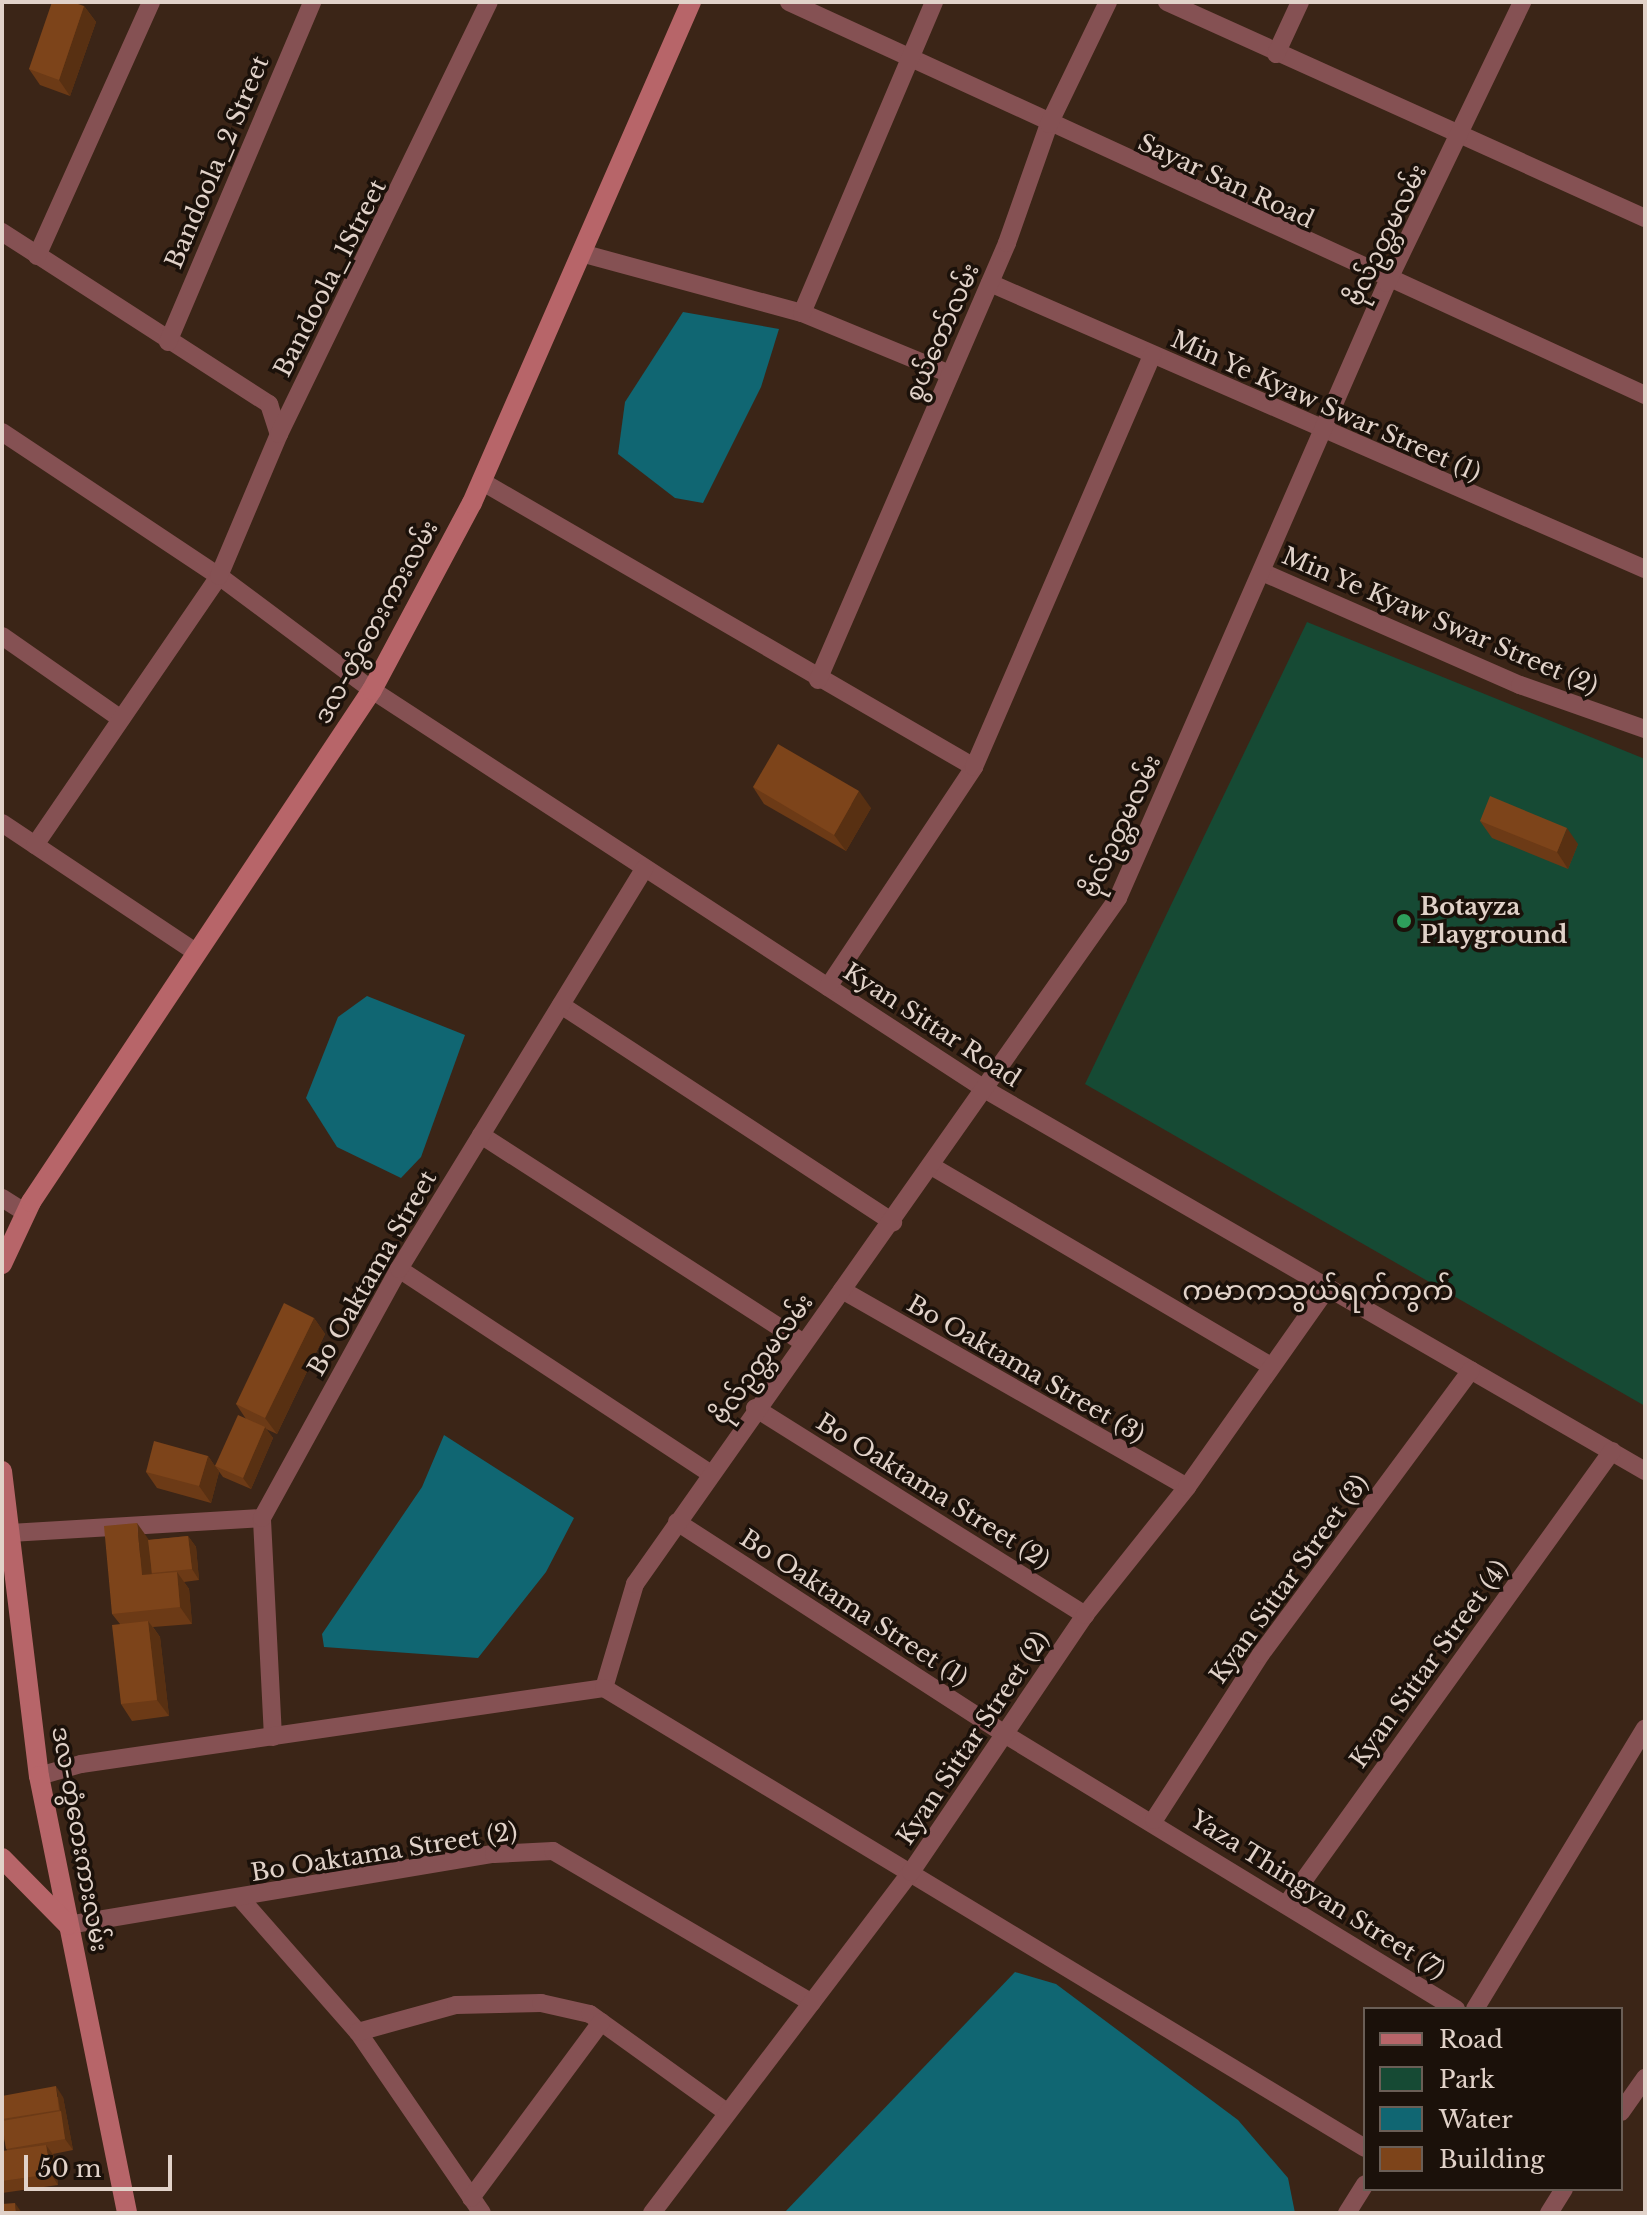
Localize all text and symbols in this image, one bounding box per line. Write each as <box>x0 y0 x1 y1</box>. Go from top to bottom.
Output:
street label: Bandoola_2 Street <box>159 51 275 273</box>
street label: Sayar San Road <box>1133 128 1319 234</box>
street label: ဗိုလ်ဥတ္တမလမ်း <box>1339 160 1433 310</box>
street label: Bandoola_1Street <box>268 175 392 381</box>
street label: စွယ်တော်လမ်း <box>899 259 985 405</box>
street label: Min Ye Kyaw Swar Street (1) <box>1166 324 1486 488</box>
street label: ဒလ-တွံတေးကားလမ်း <box>308 515 444 729</box>
street label: Min Ye Kyaw Swar Street (2) <box>1277 541 1603 701</box>
street label: ဗိုလ်ဥတ္တမလမ်း <box>1075 750 1167 902</box>
place label: Botayza Playground <box>1420 893 1568 949</box>
marker: Botayza Playground <box>1395 912 1413 930</box>
street label: Kyan Sittar Road <box>838 957 1026 1093</box>
street label: Bo Oaktama Street <box>302 1165 442 1381</box>
district label: ကမာကသွယ်ရက်ကွက် <box>1182 1274 1454 1308</box>
street label: ဗိုလ်ဥတ္တမလမ်း <box>705 1288 819 1430</box>
street label: Bo Oaktama Street (3) <box>902 1289 1150 1449</box>
street label: Bo Oaktama Street (2) <box>811 1407 1055 1575</box>
street label: Kyan Sittar Street (3) <box>1203 1469 1375 1689</box>
street label: Bo Oaktama Street (1) <box>735 1524 973 1692</box>
street label: Kyan Sittar Street (4) <box>1344 1554 1514 1774</box>
street label: Kyan Sittar Street (2) <box>891 1626 1055 1850</box>
street label: ဒလ-တွံတေးကားလမ်း <box>46 1724 114 1954</box>
street label: Yaza Thingyan Street (7) <box>1185 1804 1451 1986</box>
street label: Bo Oaktama Street (2) <box>249 1817 519 1887</box>
legend <box>1363 2007 1623 2191</box>
text: Road <box>1439 2025 1503 2054</box>
text: Park <box>1439 2065 1495 2094</box>
text: Water <box>1439 2105 1513 2134</box>
scale bar <box>28 2139 176 2189</box>
text: Building <box>1439 2145 1545 2174</box>
text: 50 m <box>38 2154 101 2183</box>

